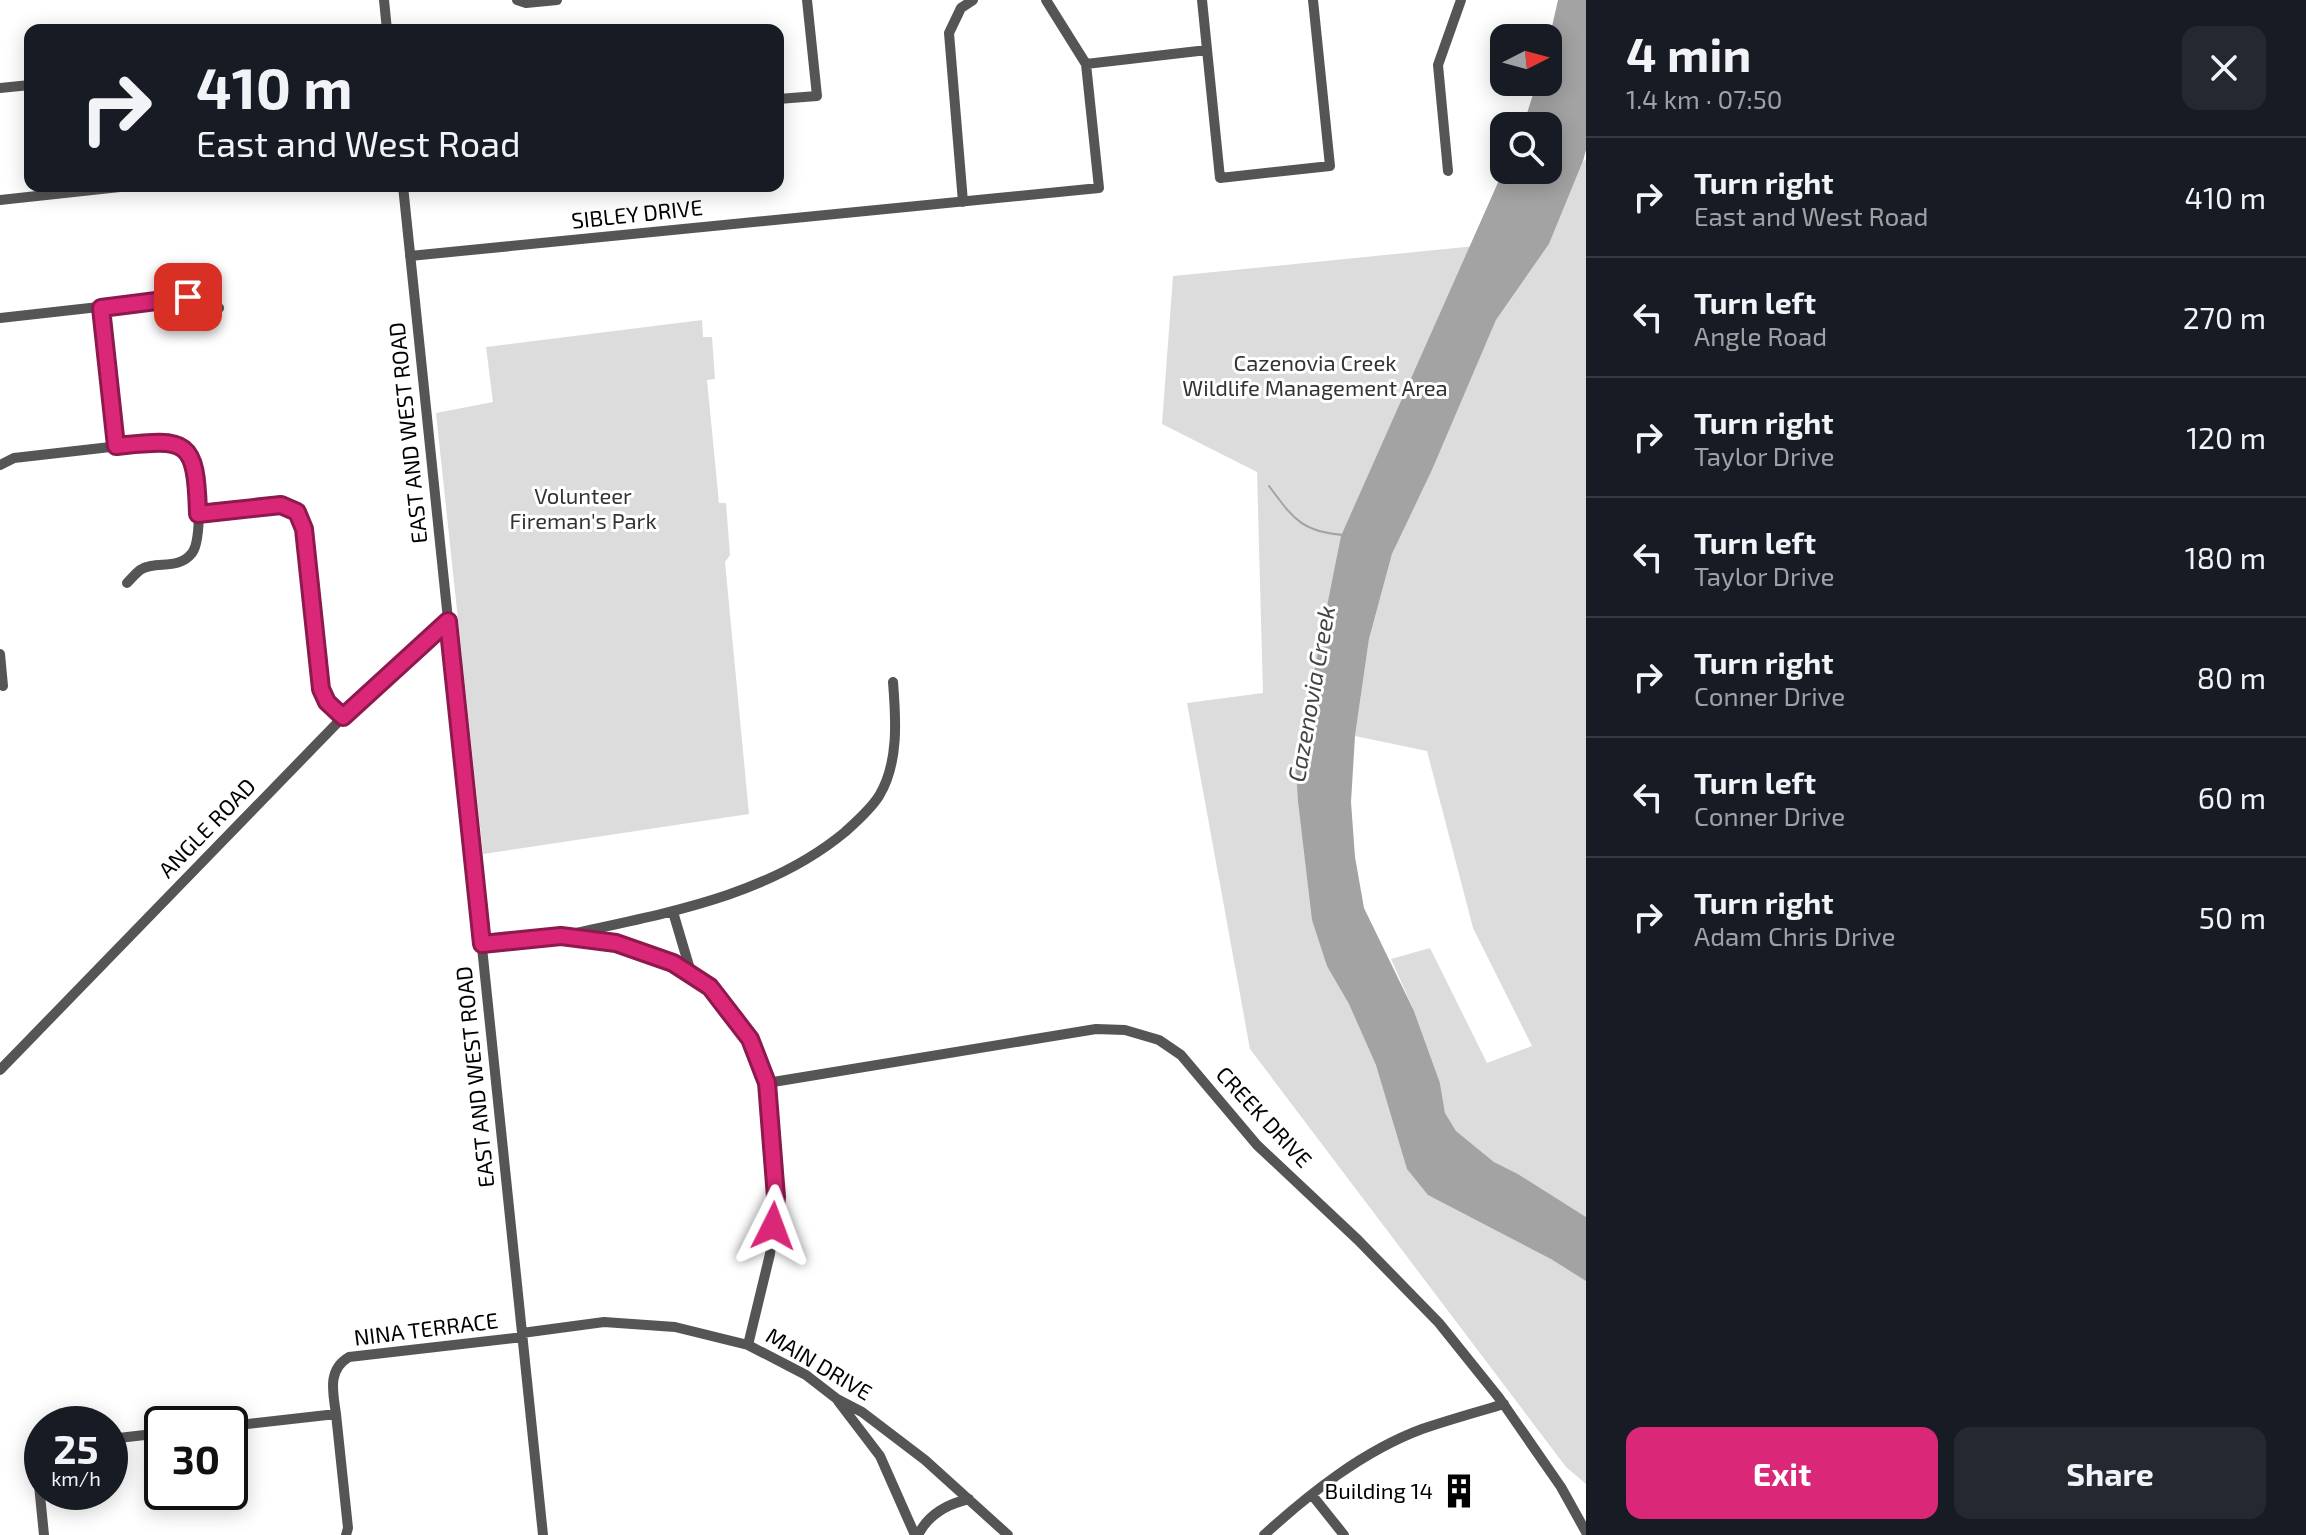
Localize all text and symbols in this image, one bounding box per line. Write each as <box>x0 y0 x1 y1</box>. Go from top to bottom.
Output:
north arrow <box>1490 24 1562 96</box>
map controls <box>1490 24 1562 184</box>
text: 4 min <box>1626 24 1751 82</box>
button: close <box>2182 26 2266 110</box>
text: 410 m <box>196 53 353 120</box>
icon: right <box>64 56 168 160</box>
text: 1.4 km · 07:50 <box>1626 83 1782 114</box>
button: search <box>1490 112 1562 184</box>
text: East and West Road <box>196 121 521 164</box>
text: Turn right <box>1694 164 1834 200</box>
icon: right <box>1626 175 1670 219</box>
text: 410 m <box>2185 179 2266 215</box>
street label: SIBLEY DRIVE <box>570 193 704 233</box>
text: East and West Road <box>1694 200 1928 231</box>
pin <box>154 263 222 331</box>
icon: arrive <box>166 275 210 319</box>
text: Turn left <box>1694 284 1816 320</box>
icon: left <box>1626 295 1670 339</box>
text: 270 m <box>2183 299 2266 335</box>
text: Angle Road <box>1694 320 1827 351</box>
street label: EAST AND WEST ROAD <box>382 321 432 545</box>
park label: Cazenovia Creek Wildlife Management Area <box>1182 349 1448 400</box>
text: Turn right <box>1694 404 1834 440</box>
icon: right <box>1626 415 1670 459</box>
text: 120 m <box>2186 419 2266 455</box>
text: Taylor Drive <box>1694 440 1835 471</box>
park label: Volunteer Fireman's Park <box>509 482 657 533</box>
text: Turn left <box>1694 524 1816 560</box>
icon: left <box>1626 535 1670 579</box>
text: 180 m <box>2185 539 2266 575</box>
text: Taylor Drive <box>1694 560 1835 591</box>
water label: Cazenovia Creek <box>1281 603 1340 784</box>
text: Turn right <box>1694 644 1834 680</box>
icon: right <box>1626 655 1670 699</box>
text: 80 m <box>2197 659 2266 695</box>
text: Conner Drive <box>1694 680 1845 711</box>
text: Turn left <box>1694 764 1816 800</box>
street label: ANGLE ROAD <box>152 772 260 882</box>
icon: left <box>1626 775 1670 819</box>
text: 60 m <box>2198 779 2266 815</box>
text: Conner Drive <box>1694 800 1845 831</box>
text: Turn right <box>1694 884 1834 920</box>
icon: right <box>1626 895 1670 939</box>
text: 50 m <box>2199 899 2266 935</box>
text: Adam Chris Drive <box>1694 920 1895 951</box>
street label: EAST AND WEST ROAD <box>449 965 499 1189</box>
street label: CREEK DRIVE <box>1212 1061 1318 1172</box>
position arrow <box>731 1184 815 1268</box>
street label: NINA TERRACE <box>352 1306 499 1350</box>
street label: MAIN DRIVE <box>762 1321 877 1405</box>
speed limit sign: 30 <box>144 1406 248 1510</box>
text: 25 <box>53 1424 99 1472</box>
button: Exit <box>1626 1427 1938 1519</box>
button: Share <box>1954 1427 2266 1519</box>
text: km/h <box>51 1466 101 1490</box>
building icon: Building 14 <box>1440 1472 1478 1510</box>
place label: Building 14 <box>1325 1477 1433 1503</box>

